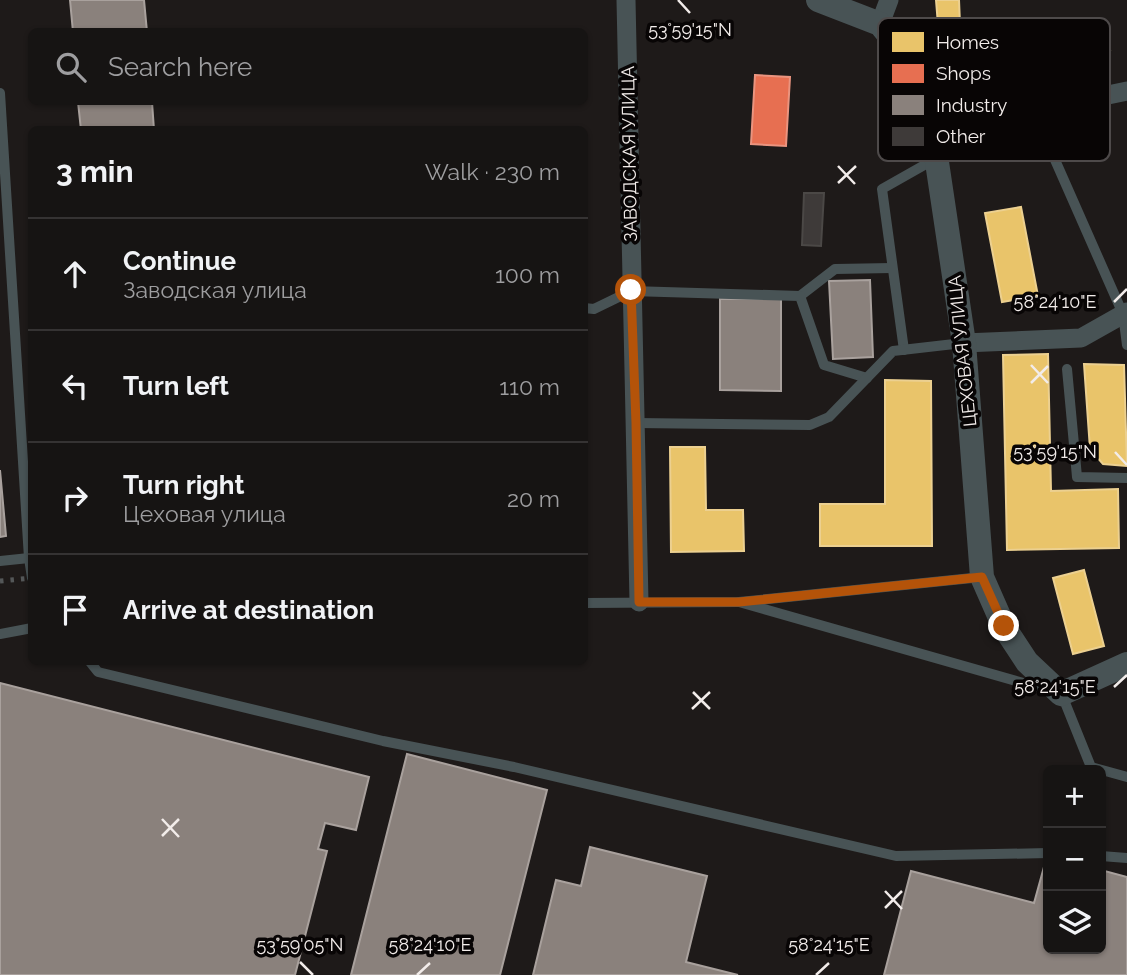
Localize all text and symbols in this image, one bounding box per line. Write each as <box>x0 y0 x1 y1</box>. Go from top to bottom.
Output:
legend <box>878 18 1110 161</box>
text: 53°59'15"N <box>648 19 732 40</box>
search box <box>28 28 588 105</box>
text: Homes <box>936 31 999 53</box>
icon: search <box>52 48 90 86</box>
text: Search here <box>108 52 252 82</box>
text: Shops <box>936 62 991 84</box>
street label: ЗАВОДСКАЯ УЛИЦА <box>617 66 641 242</box>
text: Industry <box>936 94 1007 116</box>
text: Other <box>936 125 986 147</box>
text: 3 min <box>56 154 134 189</box>
text: Walk · 230 m <box>425 158 560 185</box>
text: Continue <box>123 246 236 276</box>
icon: ahead <box>56 255 94 293</box>
text: 100 m <box>495 261 560 288</box>
route start <box>615 274 646 305</box>
street label: ЦЕХОВАЯ УЛИЦА <box>944 274 980 428</box>
text: Заводская улица <box>123 276 307 303</box>
text: 58°24'10"E <box>1014 291 1096 312</box>
icon: left <box>56 367 94 405</box>
text: Turn left <box>123 371 229 401</box>
text: 110 m <box>499 373 560 400</box>
text: 53°59'15"N <box>1013 441 1097 462</box>
text: Turn right <box>123 470 244 500</box>
icon: right <box>56 479 94 517</box>
text: 20 m <box>507 485 560 512</box>
text: Цеховая улица <box>123 500 286 527</box>
icon: arrive <box>56 591 94 629</box>
text: Arrive at destination <box>123 595 374 625</box>
route end <box>988 610 1019 641</box>
text: 58°24'15"E <box>1014 676 1096 697</box>
map controls <box>1043 765 1106 954</box>
button: + <box>1043 765 1106 828</box>
button: − <box>1043 828 1106 891</box>
button: layers <box>1043 891 1106 954</box>
text: 53°59'05"N <box>257 934 343 955</box>
text: 58°24'10"E <box>389 934 471 955</box>
text: 58°24'15"E <box>788 934 870 955</box>

